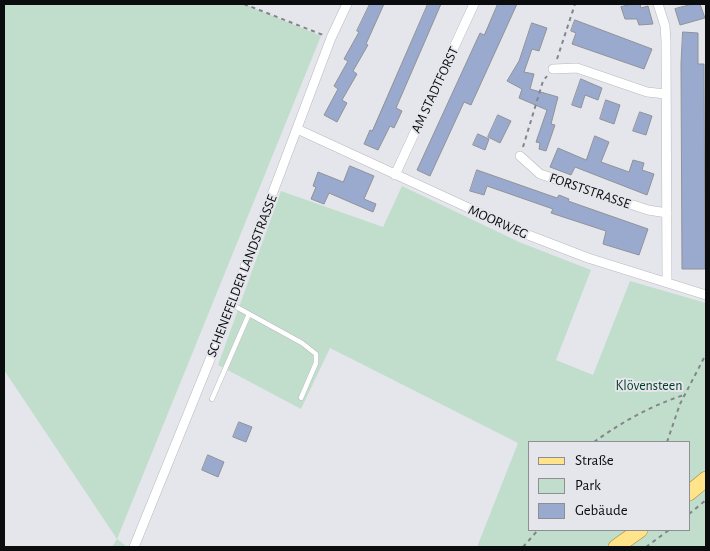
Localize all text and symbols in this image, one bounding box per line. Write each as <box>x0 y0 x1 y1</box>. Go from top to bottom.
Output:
street label: AM STADTFORST <box>408 44 462 136</box>
street label: FORSTSTRASSE <box>547 169 633 213</box>
street label: SCHENEFELDER LANDSTRASSE <box>203 192 281 360</box>
street label: MOORWEG <box>465 201 531 243</box>
park label: Klövensteen <box>616 378 682 394</box>
legend <box>528 441 690 531</box>
text: Straße <box>575 453 614 468</box>
text: Park <box>575 478 601 493</box>
text: Gebäude <box>575 503 628 518</box>

